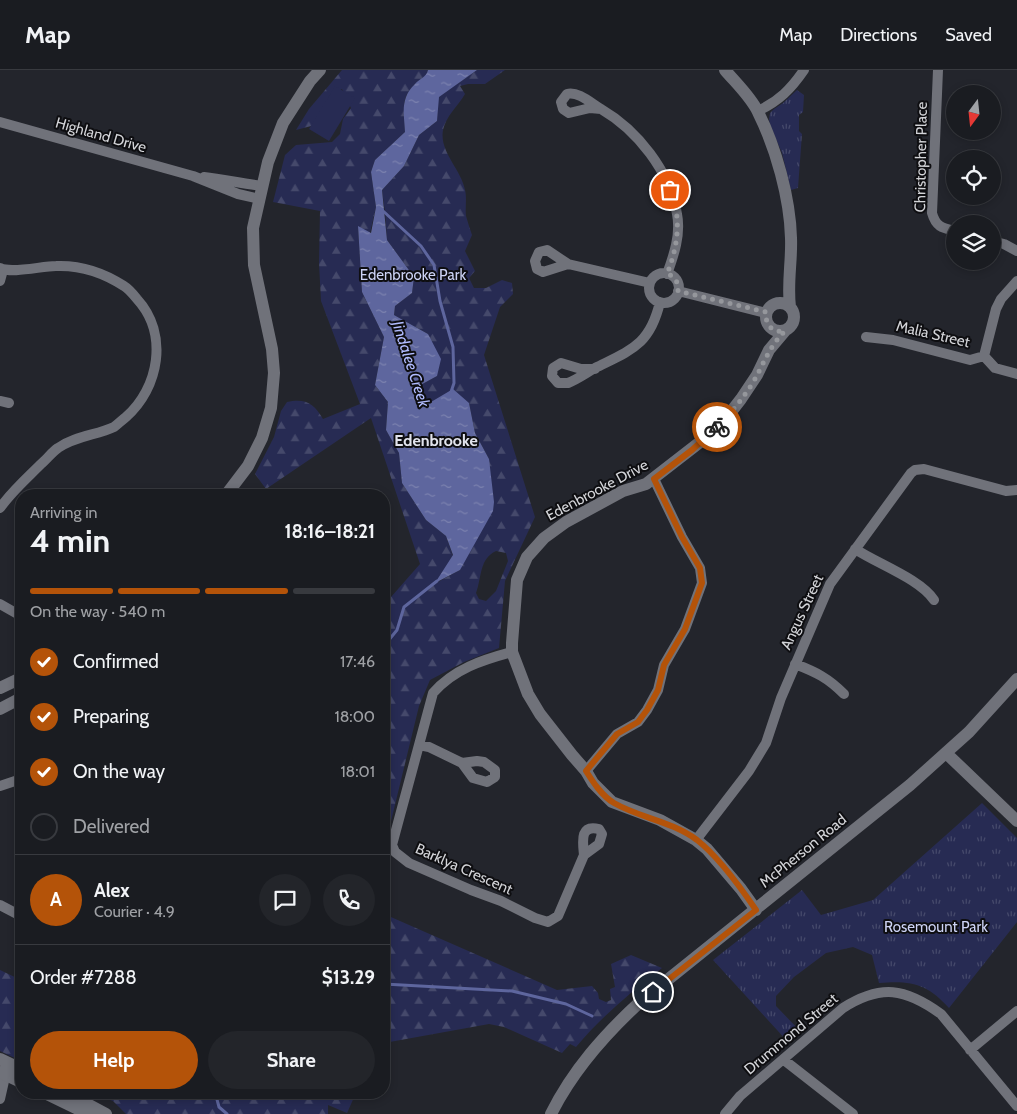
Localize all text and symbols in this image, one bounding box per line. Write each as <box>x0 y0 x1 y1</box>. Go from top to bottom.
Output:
text: Map <box>25 20 71 49</box>
text: Map <box>779 24 812 46</box>
text: Directions <box>840 24 917 46</box>
text: Saved <box>945 24 992 46</box>
north arrow <box>946 85 1001 140</box>
map controls <box>946 85 1001 270</box>
street label: Christopher Place <box>911 101 931 212</box>
street label: Highland Drive <box>53 113 149 157</box>
button: locate <box>946 150 1001 205</box>
pin <box>649 169 691 211</box>
icon: bag <box>656 176 684 204</box>
button: layers <box>946 215 1001 270</box>
park label: Edenbrooke Park <box>360 266 466 284</box>
water label: Jindalee Creek <box>388 317 434 411</box>
street label: Malia Street <box>894 317 972 351</box>
courier <box>692 402 742 452</box>
icon: bike <box>703 413 731 441</box>
district label: Edenbrooke <box>394 431 478 450</box>
street label: Edenbrooke Drive <box>543 455 651 524</box>
text: Arriving in <box>30 503 97 522</box>
text: 18:16–18:21 <box>285 520 375 543</box>
text: 4 min <box>30 521 110 560</box>
street label: Angus Street <box>777 571 827 653</box>
text: On the way · 540 m <box>30 602 165 621</box>
icon: check <box>30 648 58 676</box>
text: Confirmed <box>73 650 159 673</box>
text: 17:46 <box>340 652 375 671</box>
icon: check <box>30 703 58 731</box>
text: Preparing <box>73 705 149 728</box>
text: 18:00 <box>334 707 375 726</box>
icon: check <box>30 758 58 786</box>
text: On the way <box>73 760 165 783</box>
text: 18:01 <box>340 762 375 781</box>
street label: McPherson Road <box>756 810 850 892</box>
text: Delivered <box>73 815 150 838</box>
street label: Barklya Crescent <box>413 840 515 898</box>
button: chat <box>259 874 311 926</box>
button: phone <box>323 874 375 926</box>
text: Alex <box>94 879 130 902</box>
text: A <box>50 888 62 911</box>
text: Courier · 4.9 <box>94 902 175 921</box>
park label: Rosemount Park <box>884 918 988 936</box>
text: Order #7288 <box>30 966 137 989</box>
text: $13.29 <box>322 966 375 989</box>
pin <box>632 971 674 1013</box>
icon: home <box>639 978 667 1006</box>
street label: Drummond Street <box>741 990 841 1078</box>
button: Help <box>30 1031 198 1089</box>
button: Share <box>208 1031 375 1089</box>

